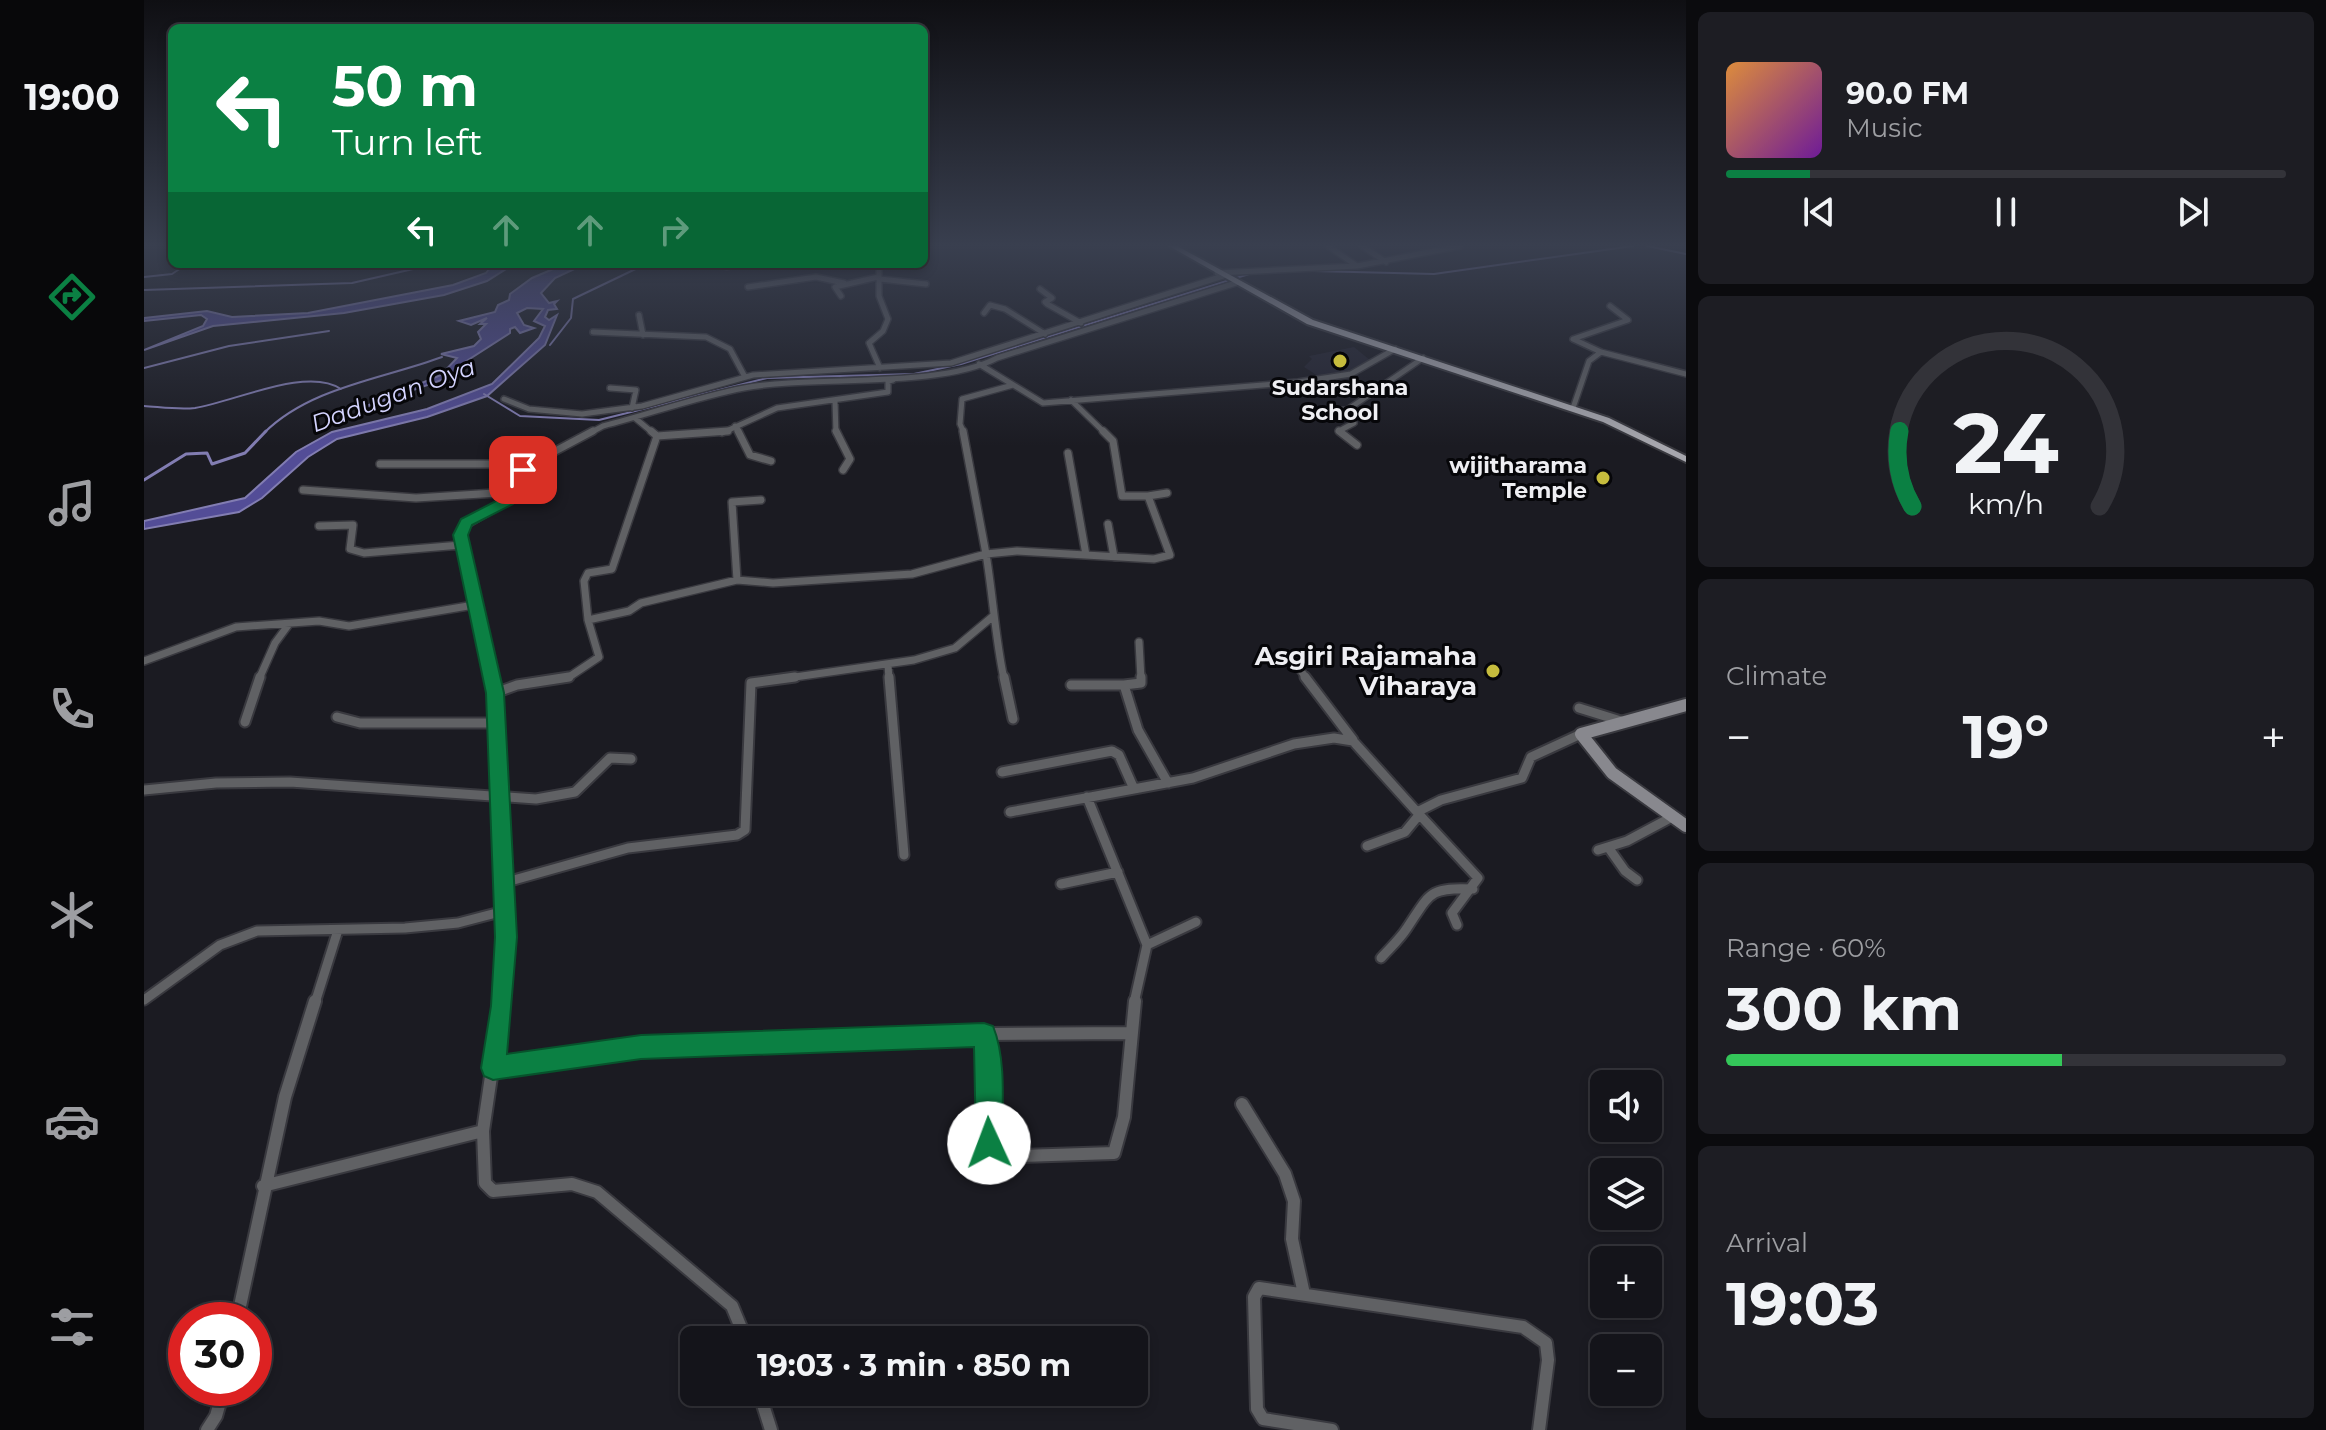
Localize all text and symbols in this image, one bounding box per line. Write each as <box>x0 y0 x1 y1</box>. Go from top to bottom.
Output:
text: 50 m <box>332 52 478 120</box>
icon: left <box>200 56 304 160</box>
text: 19:00 <box>24 75 120 119</box>
text: 90.0 FM <box>1846 75 1969 112</box>
text: Music <box>1846 112 1923 144</box>
text: Turn left <box>332 120 483 164</box>
icon: previous <box>1797 190 1841 234</box>
icon: pause <box>1984 190 2028 234</box>
icon: next <box>2171 190 2215 234</box>
icon: left <box>400 208 444 252</box>
icon: ahead <box>484 208 528 252</box>
icon: ahead <box>568 208 612 252</box>
icon: right <box>652 208 696 252</box>
icon: directions <box>44 269 100 325</box>
water label: Dadugan Oya <box>307 352 479 438</box>
marker: Sudarshana School <box>1331 352 1349 370</box>
place label: Sudarshana School <box>1272 374 1408 426</box>
text: 24 <box>1953 392 2059 494</box>
pin <box>489 436 557 504</box>
icon: arrive <box>501 448 545 492</box>
place label: wijitharama Temple <box>1449 452 1587 504</box>
marker: wijitharama Temple <box>1594 469 1612 487</box>
icon: music <box>44 475 100 531</box>
text: km/h <box>1968 487 2044 522</box>
place label: Asgiri Rajamaha Viharaya <box>1254 640 1477 702</box>
text: Climate <box>1726 660 1827 692</box>
marker: Asgiri Rajamaha Viharaya <box>1484 662 1502 680</box>
icon: phone <box>44 681 100 737</box>
text: 19° <box>1963 700 2049 773</box>
text: − <box>1726 710 1751 764</box>
text: + <box>2261 710 2286 764</box>
icon: climate <box>44 887 100 943</box>
text: Range · 60% <box>1726 932 1886 964</box>
text: 300 km <box>1726 972 1962 1045</box>
map controls <box>1590 1070 1662 1406</box>
button: sound <box>1590 1070 1662 1142</box>
icon: car <box>44 1093 100 1149</box>
position arrow <box>947 1101 1031 1185</box>
button: layers <box>1590 1158 1662 1230</box>
text: Arrival <box>1726 1227 1808 1259</box>
button: + <box>1590 1246 1662 1318</box>
text: 19:03 <box>1726 1267 1879 1340</box>
icon: filters <box>44 1299 100 1355</box>
speed limit sign: 30 <box>168 1302 272 1406</box>
button: − <box>1590 1334 1662 1406</box>
text: 19:03 · 3 min · 850 m <box>757 1347 1071 1384</box>

